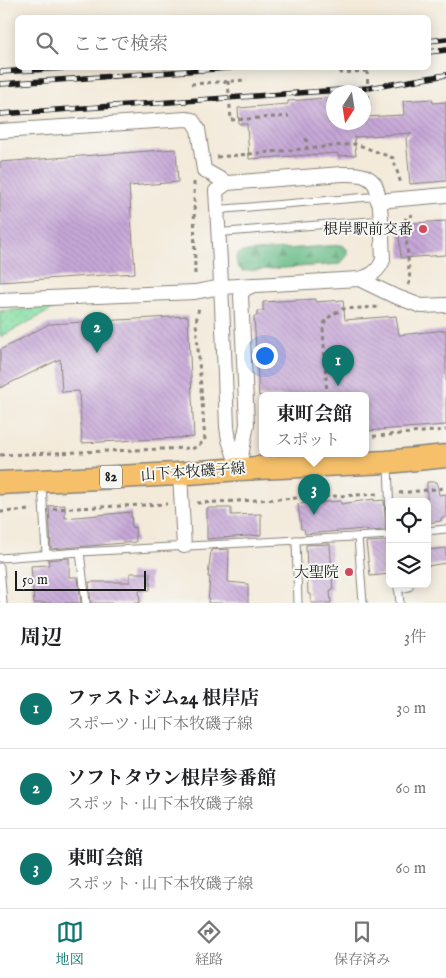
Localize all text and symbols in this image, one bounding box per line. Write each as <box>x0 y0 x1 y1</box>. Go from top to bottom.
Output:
search box <box>15 15 431 70</box>
icon: search <box>33 29 61 57</box>
text: ここで検索 <box>73 33 168 57</box>
north arrow <box>326 85 371 130</box>
place label: 根岸駅前交番 <box>323 220 413 239</box>
marker: 根岸駅前交番 <box>417 223 429 235</box>
pin: 2 <box>81 312 113 353</box>
your location <box>252 343 278 369</box>
pin: 1 <box>322 345 354 386</box>
popup <box>259 392 369 457</box>
text: 東町会館 <box>276 403 352 427</box>
text: スポット <box>276 431 340 451</box>
street label: 山下本牧磯子線 <box>140 459 246 485</box>
road number: 82 <box>100 466 122 488</box>
pin: 3 <box>298 474 330 515</box>
map controls <box>386 498 431 588</box>
button: locate <box>386 498 431 543</box>
button: layers <box>386 543 431 588</box>
place label: 大聖院 <box>294 563 339 582</box>
marker: 大聖院 <box>343 566 355 578</box>
scale bar <box>15 568 146 591</box>
text: 50 m <box>22 571 48 589</box>
text: 周辺 <box>20 625 62 652</box>
text: 3件 <box>404 628 426 648</box>
text: ファストジム24 根岸店 <box>67 687 259 711</box>
text: 1 <box>33 699 39 719</box>
text: 30 m <box>396 699 426 719</box>
text: スポーツ · 山下本牧磯子線 <box>67 715 253 735</box>
text: ソフトタウン根岸参番館 <box>67 767 276 791</box>
text: 2 <box>32 779 40 799</box>
text: 60 m <box>396 779 426 799</box>
text: スポット · 山下本牧磯子線 <box>67 795 254 815</box>
text: 東町会館 <box>67 847 143 871</box>
text: 3 <box>33 859 39 879</box>
text: 60 m <box>396 859 426 879</box>
text: スポット · 山下本牧磯子線 <box>67 875 254 895</box>
tab: 地図 <box>56 918 84 969</box>
tab: 経路 <box>195 918 223 969</box>
tab: 保存済み <box>334 918 390 969</box>

